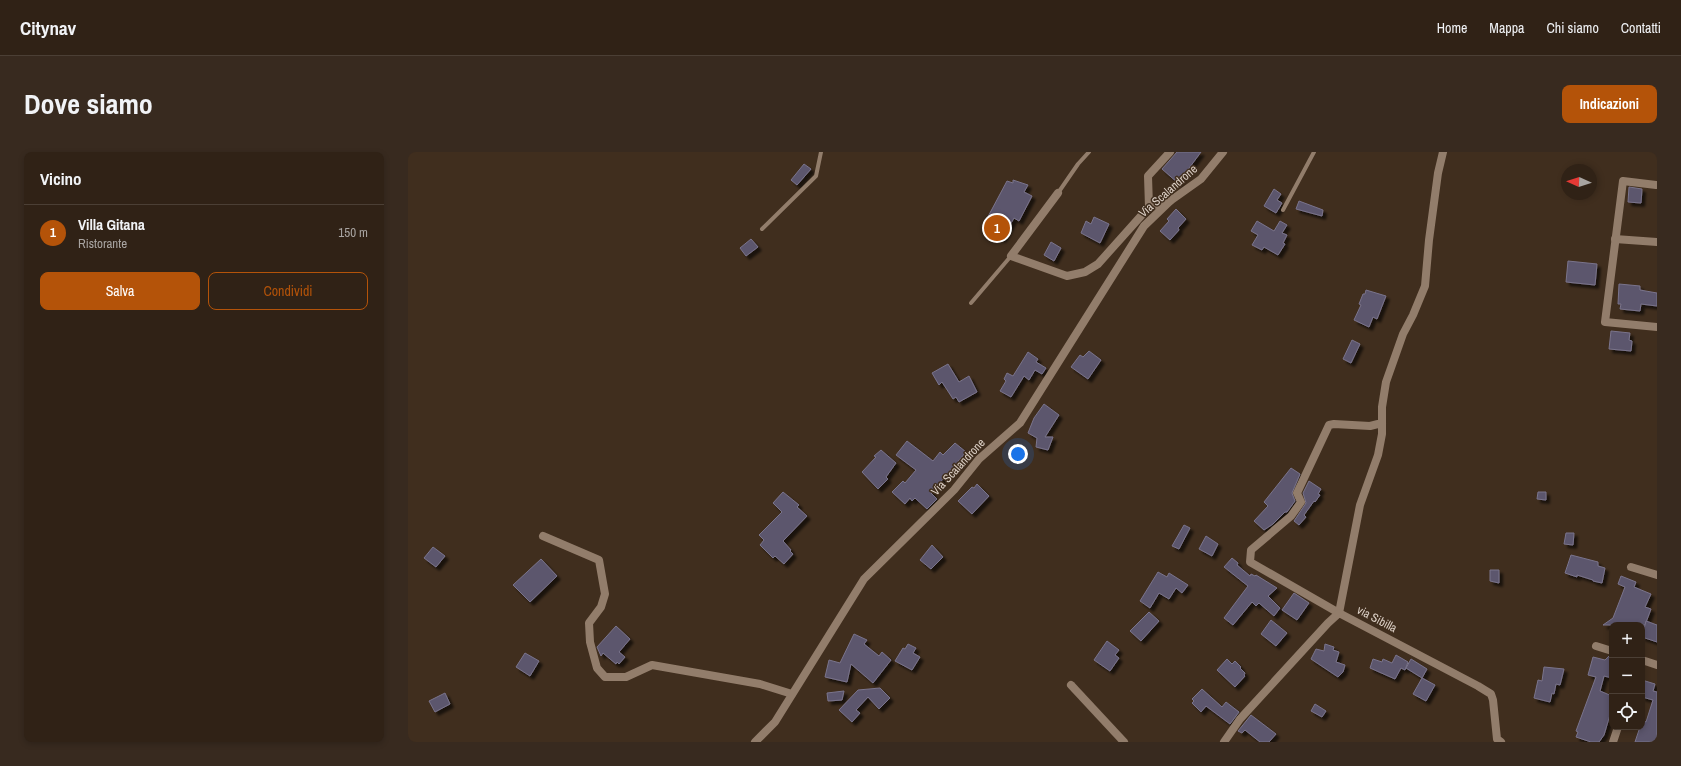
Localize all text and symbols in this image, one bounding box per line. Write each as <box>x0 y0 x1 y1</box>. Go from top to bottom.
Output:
text: Citynav <box>20 15 76 41</box>
text: Home <box>1437 19 1467 37</box>
text: Mappa <box>1489 19 1524 37</box>
text: Chi siamo <box>1546 19 1599 37</box>
text: Contatti <box>1621 19 1661 37</box>
text: Dove siamo <box>24 85 153 123</box>
button: Indicazioni <box>1562 85 1657 123</box>
street label: Via Scalandrone <box>1135 161 1201 221</box>
north arrow <box>1561 164 1597 200</box>
text: Vicino <box>40 167 82 190</box>
pin: 1 <box>984 213 1010 243</box>
text: Villa Gitana <box>78 214 145 235</box>
text: 1 <box>50 224 56 241</box>
text: 150 m <box>338 224 368 241</box>
text: Ristorante <box>78 235 127 252</box>
button: Salva <box>40 272 200 310</box>
button: Condividi <box>208 272 368 310</box>
street label: Via Scalandrone <box>927 435 989 499</box>
your location <box>1008 444 1028 464</box>
street label: via Sibilla <box>1354 602 1400 636</box>
map controls <box>1609 622 1645 730</box>
button: + <box>1609 622 1645 658</box>
button: − <box>1609 658 1645 694</box>
button: locate <box>1609 694 1645 730</box>

